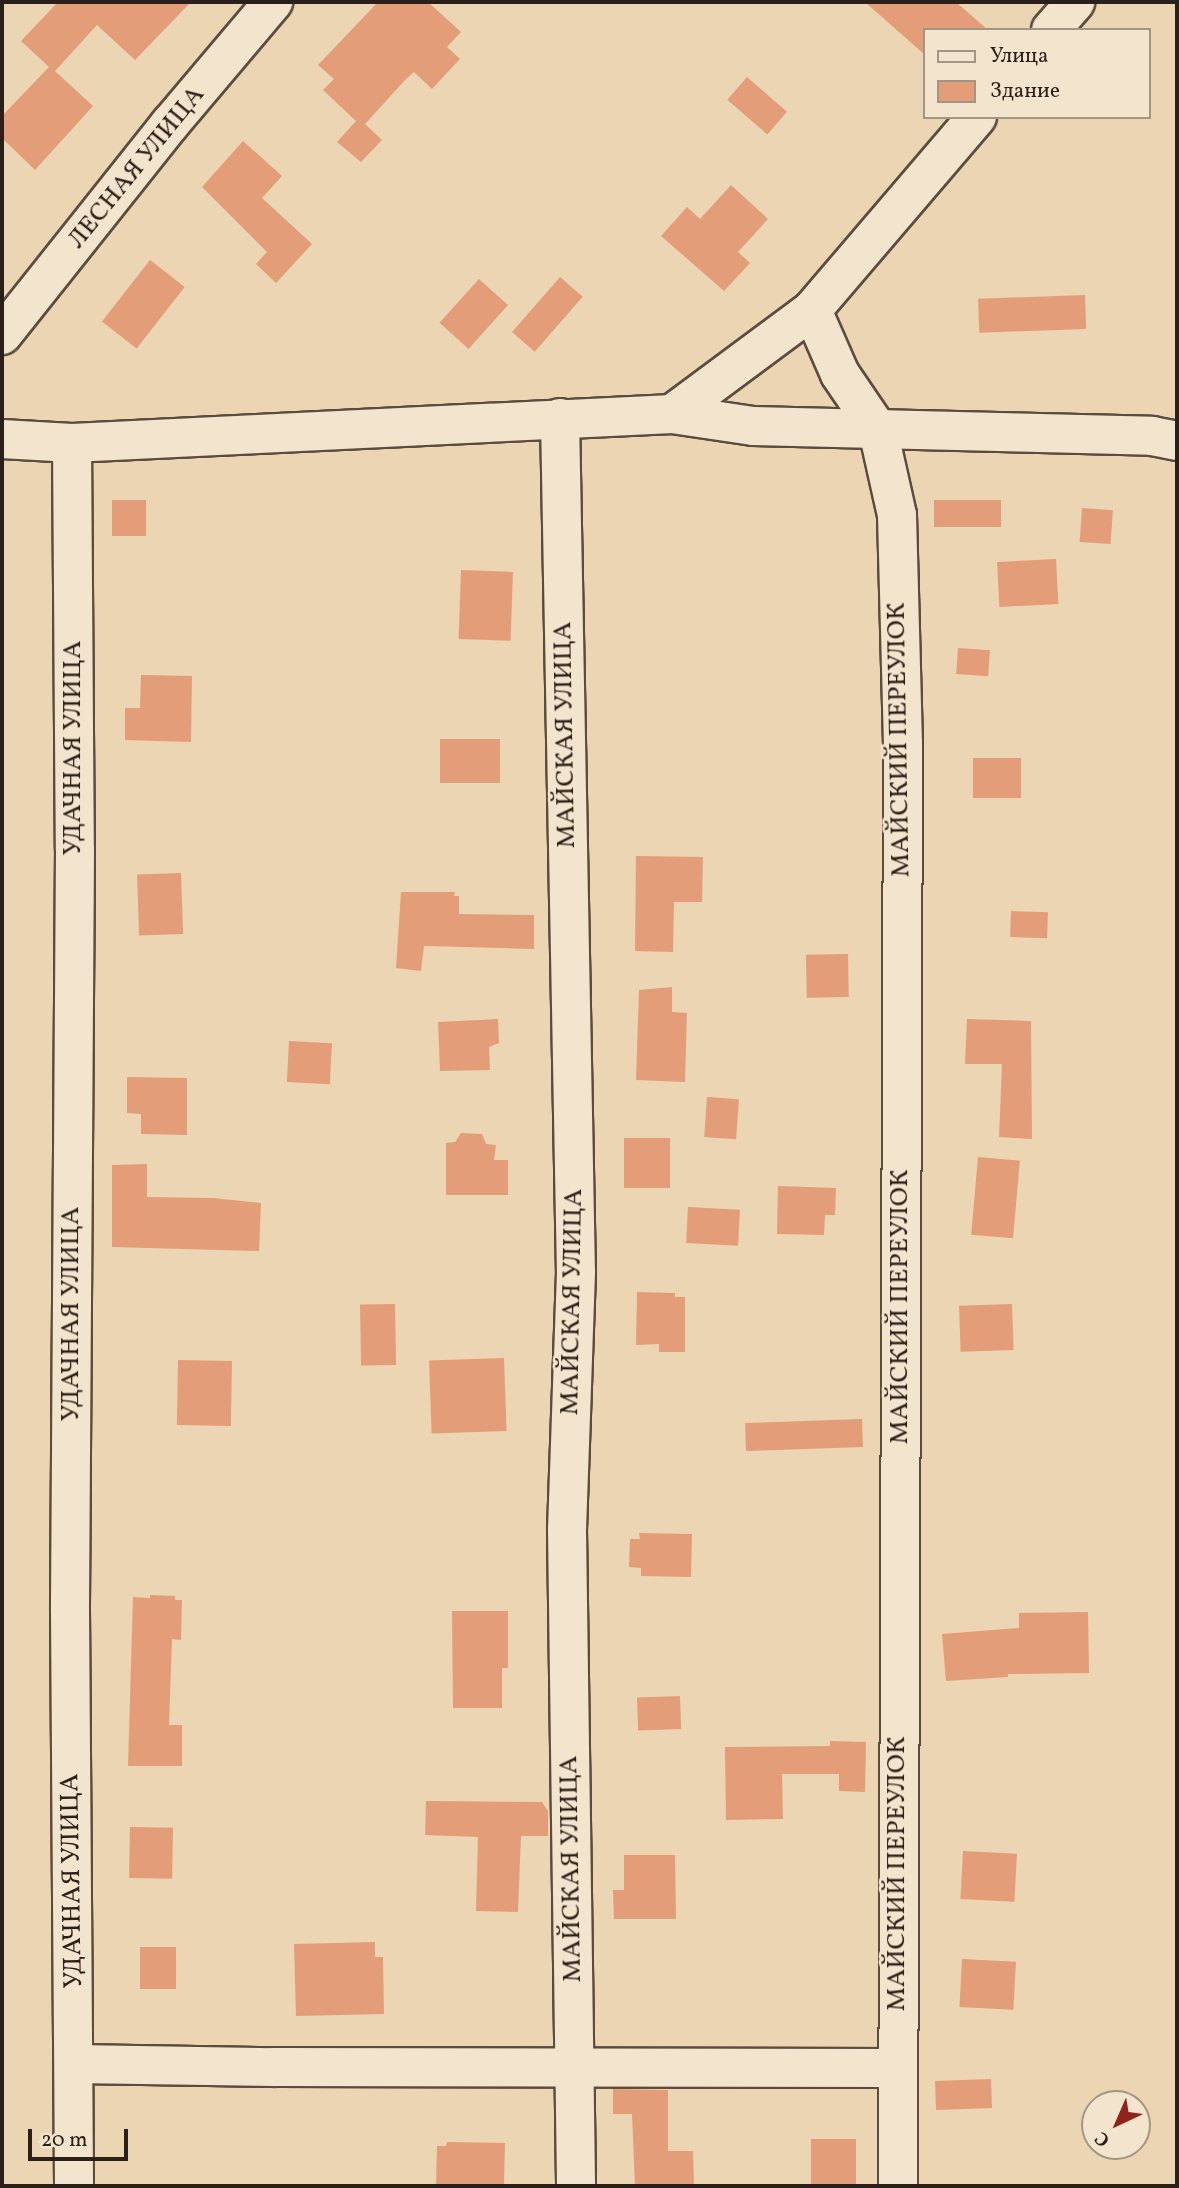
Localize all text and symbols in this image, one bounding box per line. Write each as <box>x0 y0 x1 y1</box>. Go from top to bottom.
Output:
legend <box>923 28 1151 119</box>
text: Улица <box>990 42 1048 71</box>
text: Здание <box>990 77 1060 106</box>
street label: ЛЕСНАЯ УЛИЦА <box>62 80 212 256</box>
street label: МАЙСКИЙ ПЕРЕУЛОК <box>882 602 918 878</box>
street label: МАЙСКАЯ УЛИЦА <box>548 621 584 849</box>
street label: УДАЧНАЯ УЛИЦА <box>58 641 90 855</box>
street label: МАЙСКИЙ ПЕРЕУЛОК <box>885 1170 917 1444</box>
street label: МАЙСКАЯ УЛИЦА <box>555 1188 591 1416</box>
street label: УДАЧНАЯ УЛИЦА <box>56 1207 88 1421</box>
street label: МАЙСКИЙ ПЕРЕУЛОК <box>882 1737 914 2011</box>
street label: МАЙСКАЯ УЛИЦА <box>554 1755 590 1983</box>
street label: УДАЧНАЯ УЛИЦА <box>56 1773 90 1989</box>
north arrow <box>1081 2090 1151 2160</box>
scale bar <box>32 2114 131 2158</box>
text: С <box>1089 2125 1116 2152</box>
text: 20 m <box>41 2126 87 2155</box>

